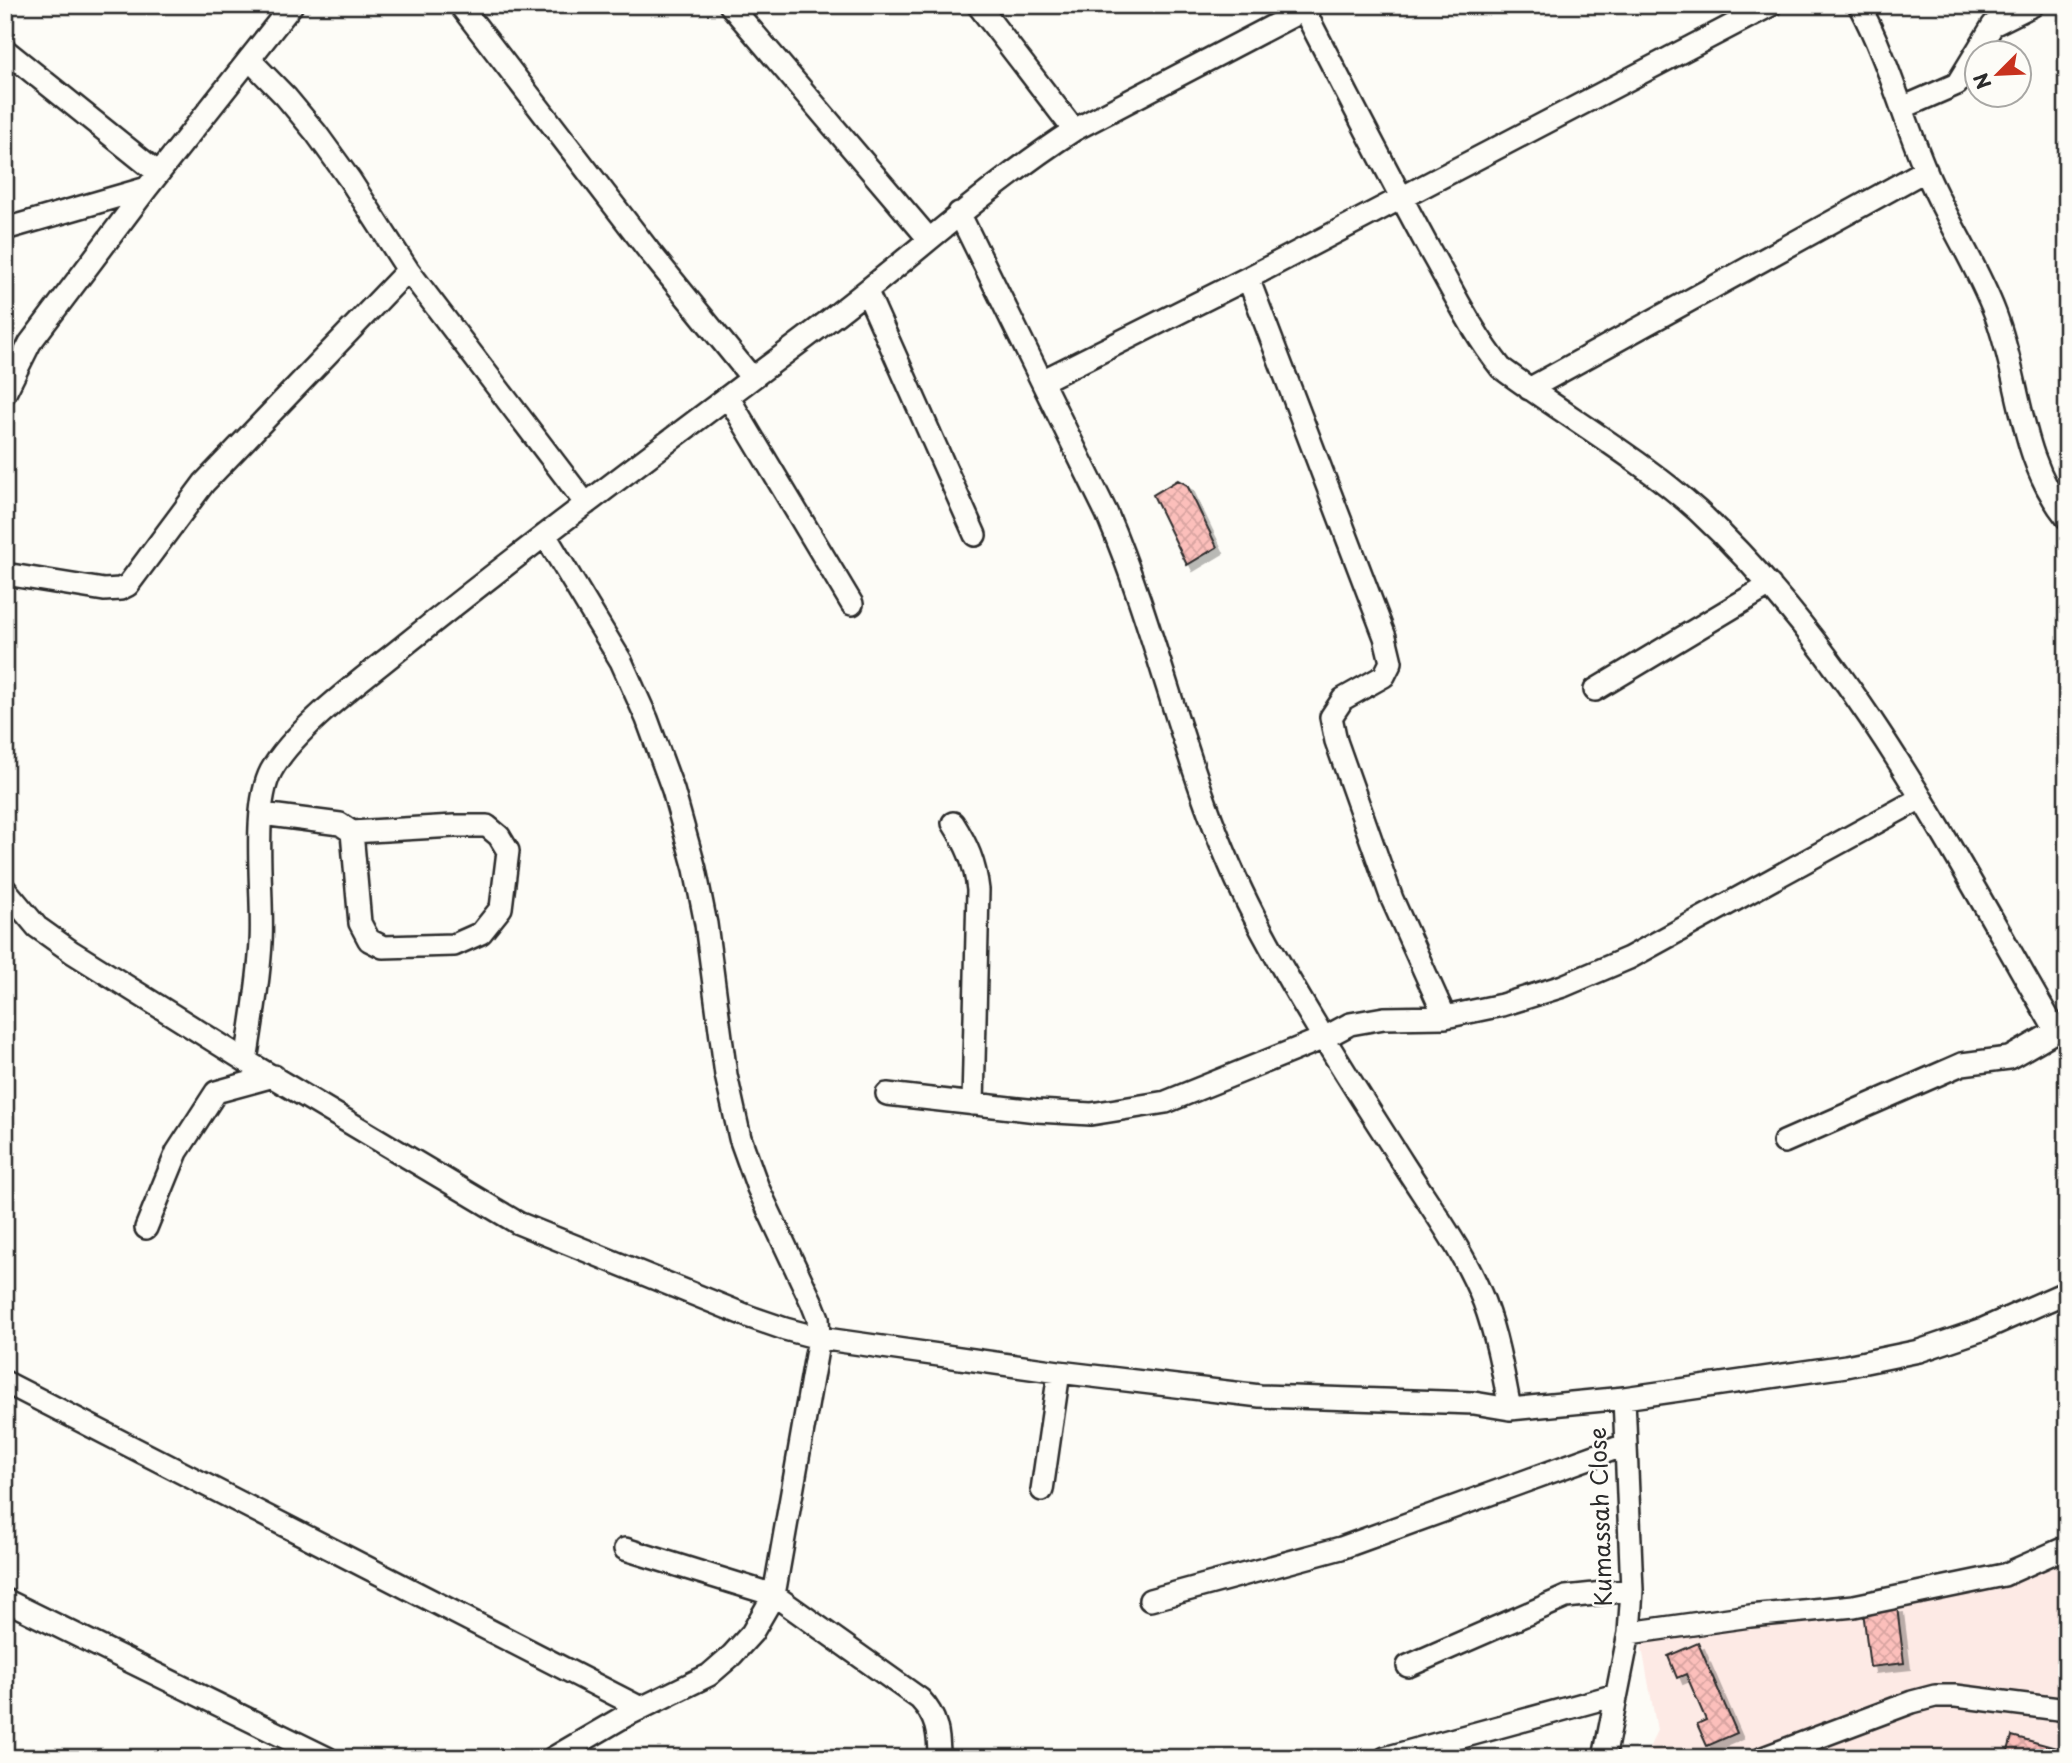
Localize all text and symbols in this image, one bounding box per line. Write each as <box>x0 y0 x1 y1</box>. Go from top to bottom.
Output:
north arrow <box>1964 38 2034 108</box>
text: N <box>1966 69 1997 94</box>
street label: Kumassah Close <box>1579 1427 1620 1607</box>

